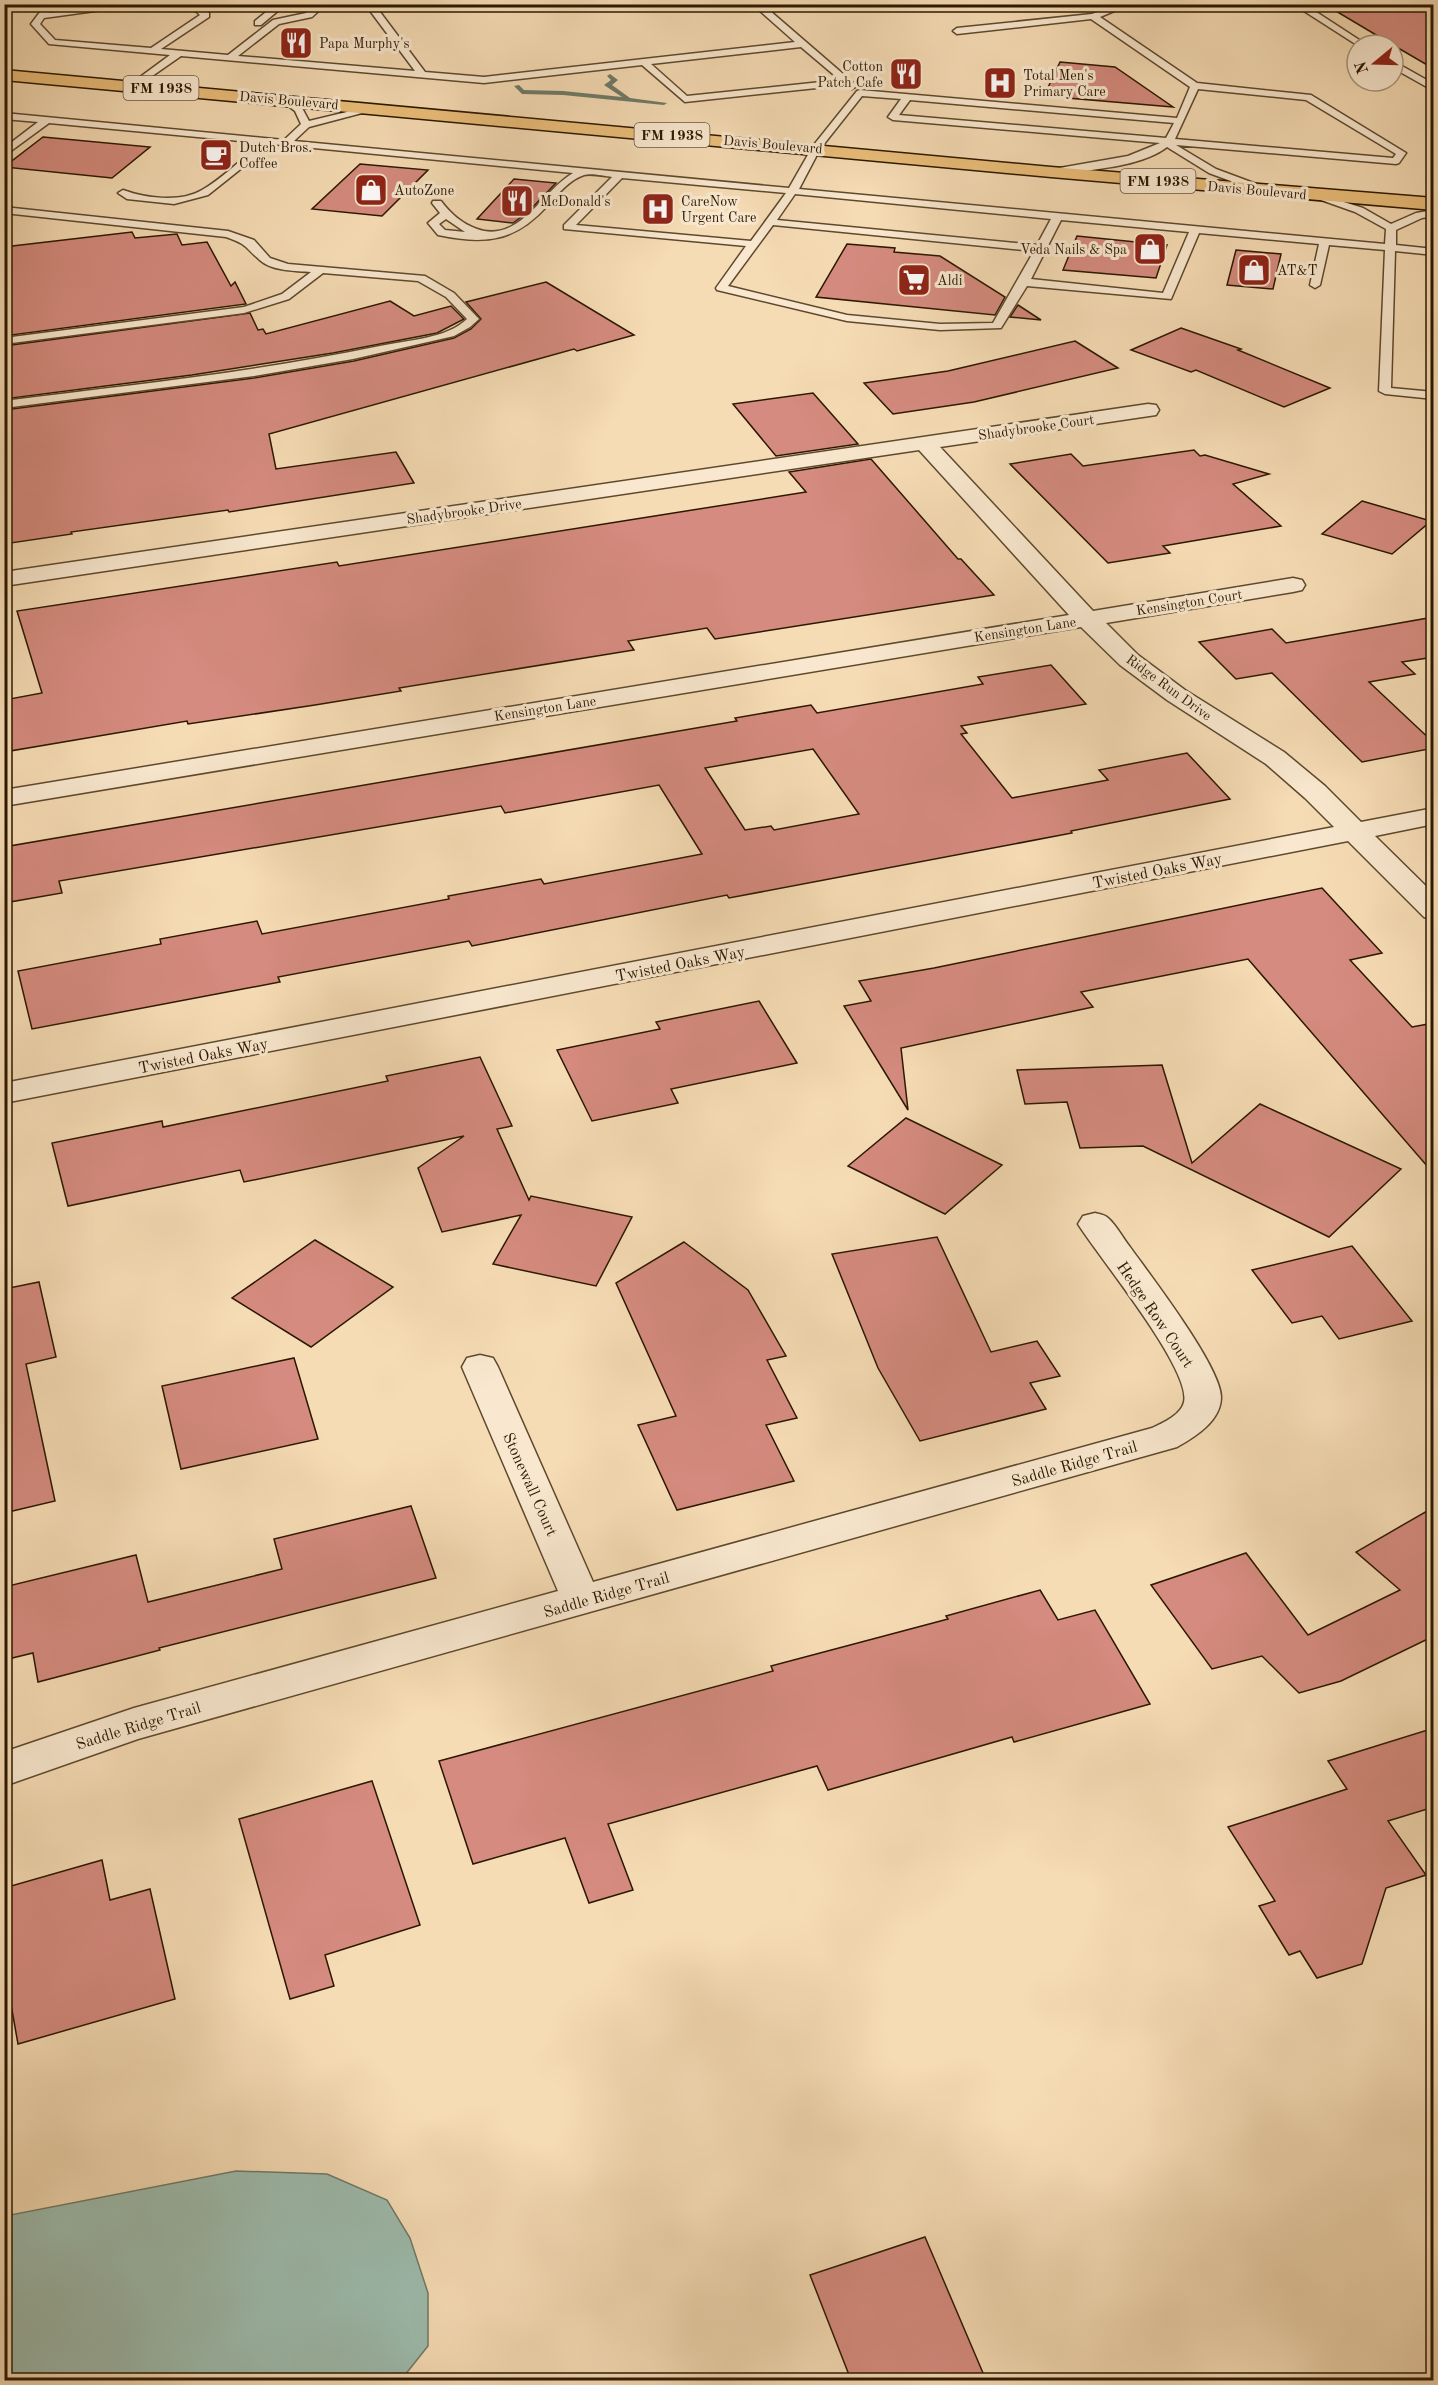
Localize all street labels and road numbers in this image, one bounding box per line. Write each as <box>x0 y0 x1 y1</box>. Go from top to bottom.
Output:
road number: FM 1938 <box>124 76 198 100</box>
street label: Davis Boulevard <box>239 90 339 112</box>
road number: FM 1938 <box>634 123 710 147</box>
street label: Davis Boulevard <box>723 134 823 156</box>
road number: FM 1938 <box>1120 169 1196 193</box>
street label: Davis Boulevard <box>1207 180 1307 202</box>
street label: Shadybrooke Court <box>977 413 1095 443</box>
street label: Shadybrooke Drive <box>406 497 523 527</box>
street label: Kensington Court <box>1135 588 1243 618</box>
street label: Kensington Lane <box>973 615 1077 645</box>
street label: Ridge Run Drive <box>1123 652 1214 723</box>
street label: Kensington Lane <box>493 694 597 724</box>
street label: Twisted Oaks Way <box>1091 851 1224 892</box>
street label: Twisted Oaks Way <box>614 944 747 985</box>
street label: Twisted Oaks Way <box>137 1036 270 1077</box>
street label: Hedge Row Court <box>1113 1259 1196 1371</box>
street label: Stonewall Court <box>499 1431 559 1539</box>
street label: Saddle Ridge Trail <box>1010 1439 1139 1491</box>
street label: Saddle Ridge Trail <box>542 1570 671 1622</box>
street label: Saddle Ridge Trail <box>74 1700 203 1754</box>

